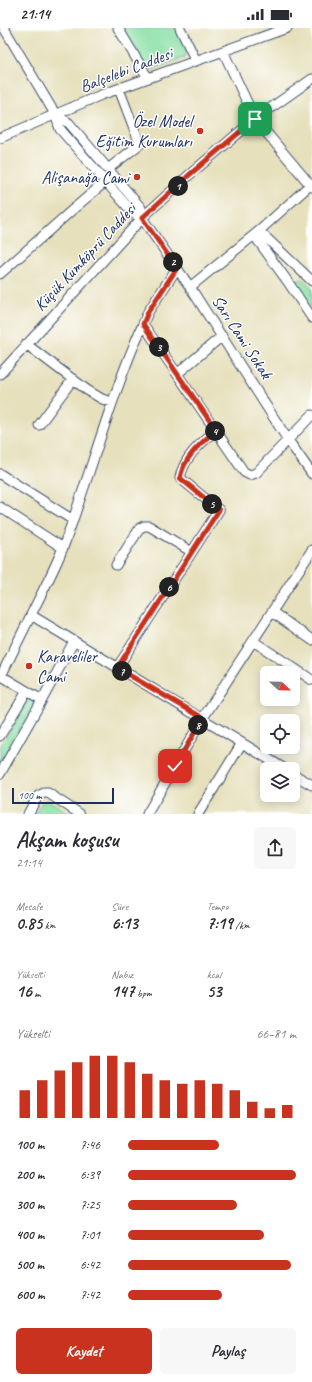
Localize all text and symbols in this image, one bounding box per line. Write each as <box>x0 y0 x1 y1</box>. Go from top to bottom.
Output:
text: 21:14 <box>20 5 50 24</box>
street label: Balçelebi Caddesi <box>77 42 178 97</box>
pin <box>238 102 272 136</box>
icon: arrive <box>244 108 266 130</box>
place label: Özel Model Eğitim Kurumları <box>96 111 195 152</box>
marker: Özel Model Eğitim Kurumları <box>195 126 205 136</box>
place label: Alişanağa Cami <box>42 167 132 188</box>
marker: Alişanağa Cami <box>132 172 142 182</box>
pin: 1 <box>168 176 188 196</box>
text: 1 <box>176 179 180 193</box>
street label: Küçük Kumköprü Caddesi <box>30 197 142 315</box>
pin: 2 <box>163 252 183 272</box>
text: 2 <box>171 255 175 269</box>
street label: Sarı Cami Sokak <box>207 291 278 384</box>
pin: 3 <box>149 337 169 357</box>
text: 3 <box>157 340 161 354</box>
pin: 4 <box>205 421 225 441</box>
text: 4 <box>213 424 217 438</box>
pin: 5 <box>202 494 222 514</box>
text: 5 <box>210 497 214 511</box>
pin: 6 <box>159 577 179 597</box>
text: 6 <box>166 580 172 594</box>
place label: Karaveliler Cami <box>37 646 99 687</box>
marker: Karaveliler Cami <box>24 661 34 671</box>
pin: 7 <box>112 661 132 681</box>
text: 7 <box>120 664 124 678</box>
north arrow <box>260 666 300 706</box>
map controls <box>260 666 300 802</box>
button: locate <box>260 714 300 754</box>
pin: 8 <box>188 715 208 735</box>
text: 8 <box>196 718 200 732</box>
pin <box>158 749 192 783</box>
icon: check <box>164 755 186 777</box>
button: layers <box>260 762 300 802</box>
scale bar <box>12 786 114 805</box>
text: 100 m <box>18 788 42 802</box>
text: Akşam koşusu <box>16 826 118 854</box>
button: share <box>254 827 296 869</box>
text: 21:14 <box>16 855 42 871</box>
text: Mesafe <box>16 899 42 913</box>
text: Süre <box>111 899 128 913</box>
text: Tempo <box>207 899 228 913</box>
text: 0.85 <box>16 913 42 934</box>
text: 6:13 <box>111 913 138 934</box>
text: 7:19 <box>207 913 233 934</box>
text: km <box>42 918 55 932</box>
text: /km <box>233 918 250 932</box>
text: Yükselti <box>16 967 45 981</box>
text: Nabız <box>111 967 133 981</box>
text: kcal <box>207 967 221 981</box>
text: 16 <box>16 981 32 1002</box>
text: 147 <box>111 981 134 1002</box>
text: 53 <box>207 981 222 1002</box>
text: m <box>32 986 41 1000</box>
text: bpm <box>134 986 152 1000</box>
text: Yükselti <box>16 1026 50 1042</box>
text: 66–81 m <box>256 1026 296 1042</box>
text: 100 m <box>16 1137 44 1153</box>
text: 7:46 <box>80 1137 100 1153</box>
text: 200 m <box>16 1167 44 1183</box>
text: 6:39 <box>80 1167 100 1183</box>
text: 300 m <box>16 1197 44 1213</box>
text: 7:25 <box>80 1197 100 1213</box>
text: 400 m <box>16 1227 44 1243</box>
text: 7:01 <box>80 1227 100 1243</box>
text: 500 m <box>16 1257 44 1273</box>
text: 6:42 <box>80 1257 100 1273</box>
text: 600 m <box>16 1287 44 1303</box>
text: 7:42 <box>80 1287 100 1303</box>
button: Kaydet <box>16 1328 152 1374</box>
button: Paylaş <box>160 1328 296 1374</box>

